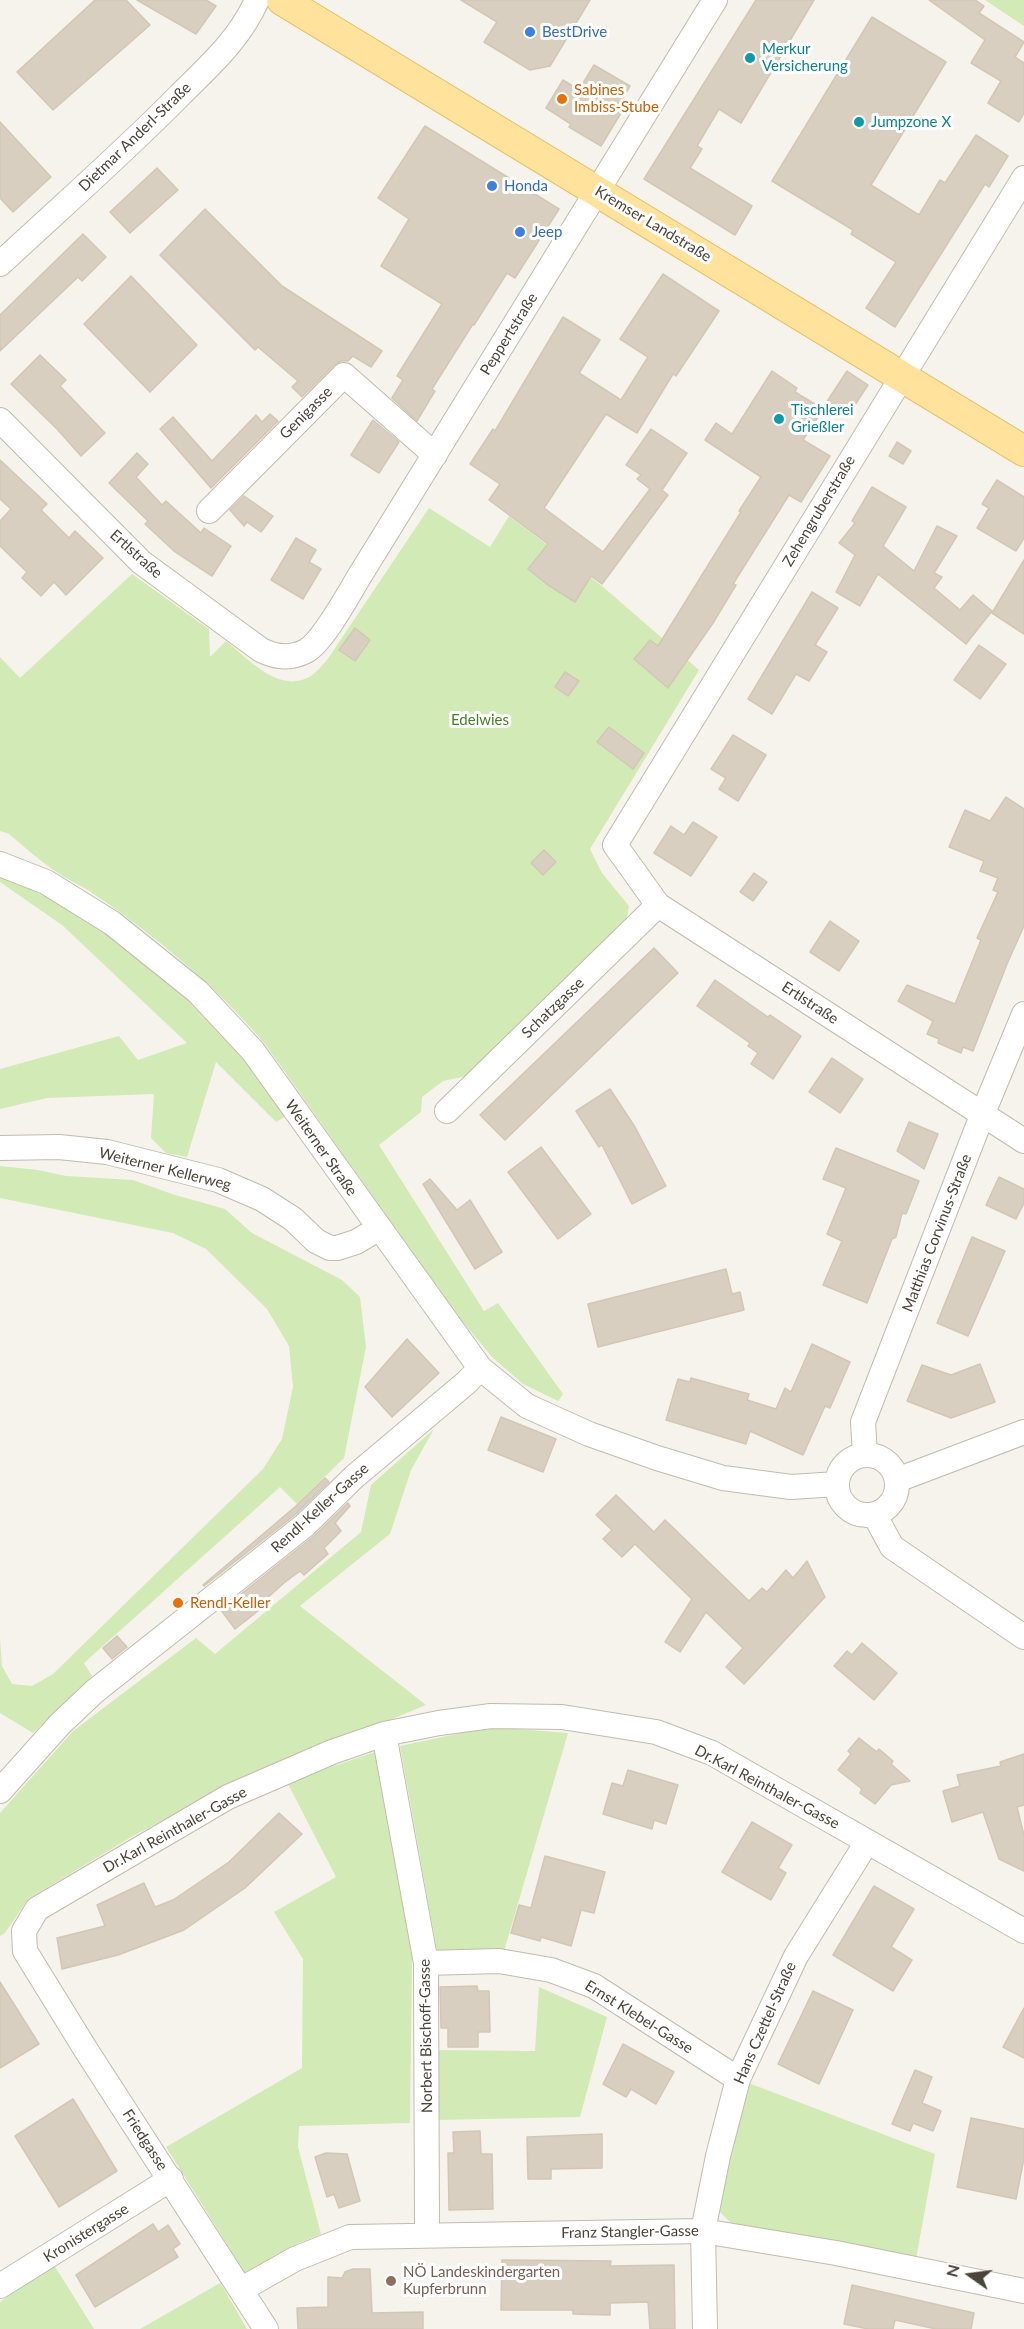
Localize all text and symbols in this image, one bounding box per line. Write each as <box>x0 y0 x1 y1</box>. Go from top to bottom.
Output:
place label: BestDrive <box>542 23 607 41</box>
marker: BestDrive <box>523 25 537 39</box>
place label: Merkur Versicherung <box>762 40 848 75</box>
marker: Merkur Versicherung <box>743 51 757 65</box>
street label: Dietmar Anderl-Straße <box>75 79 195 195</box>
place label: Sabines Imbiss-Stube <box>574 81 659 116</box>
marker: Sabines Imbiss-Stube <box>555 92 569 106</box>
place label: Jumpzone X <box>871 113 951 131</box>
marker: Jumpzone X <box>852 115 866 129</box>
place label: Honda <box>504 177 548 195</box>
marker: Honda <box>485 179 499 193</box>
street label: Kremser Landstraße <box>592 182 714 266</box>
place label: Jeep <box>532 223 562 241</box>
marker: Jeep <box>513 225 527 239</box>
street label: Peppertstraße <box>477 290 541 378</box>
street label: Genigasse <box>276 383 336 443</box>
place label: Tischlerei Grießler <box>791 401 854 436</box>
marker: Tischlerei Grießler <box>772 412 786 426</box>
street label: Zehengruberstraße <box>779 452 859 570</box>
street label: Ertlstraße <box>106 526 166 582</box>
park label: Edelwies <box>451 711 509 729</box>
street label: Schatzgasse <box>518 974 588 1042</box>
street label: Ertlstraße <box>778 978 842 1028</box>
street label: Weiterner Straße <box>281 1097 361 1199</box>
street label: Weiterner Kellerweg <box>97 1144 233 1194</box>
street label: Matthias Corvinus-Straße <box>899 1152 975 1314</box>
street label: Rendl-Keller-Gasse <box>268 1459 372 1557</box>
place label: Rendl-Keller <box>190 1594 270 1612</box>
marker: Rendl-Keller <box>171 1596 185 1610</box>
street label: Dr.Karl Reinthaler-Gasse <box>692 1741 842 1833</box>
street label: Dr.Karl Reinthaler-Gasse <box>100 1783 250 1877</box>
street label: Norbert Bischoff-Gasse <box>416 1959 436 2113</box>
street label: Hans Czettel-Straße <box>730 1959 800 2087</box>
street label: Ernst Klebel-Gasse <box>582 1976 696 2058</box>
street label: Friedgasse <box>119 2106 171 2174</box>
street label: Kronistergasse <box>40 2200 132 2266</box>
street label: Franz Stangler-Gasse <box>561 2222 699 2242</box>
north arrow <box>940 2245 1000 2305</box>
text: N <box>941 2262 963 2279</box>
place label: NÖ Landeskindergarten Kupferbrunn <box>403 2263 560 2298</box>
marker: NÖ Landeskindergarten Kupferbrunn <box>384 2274 398 2288</box>

